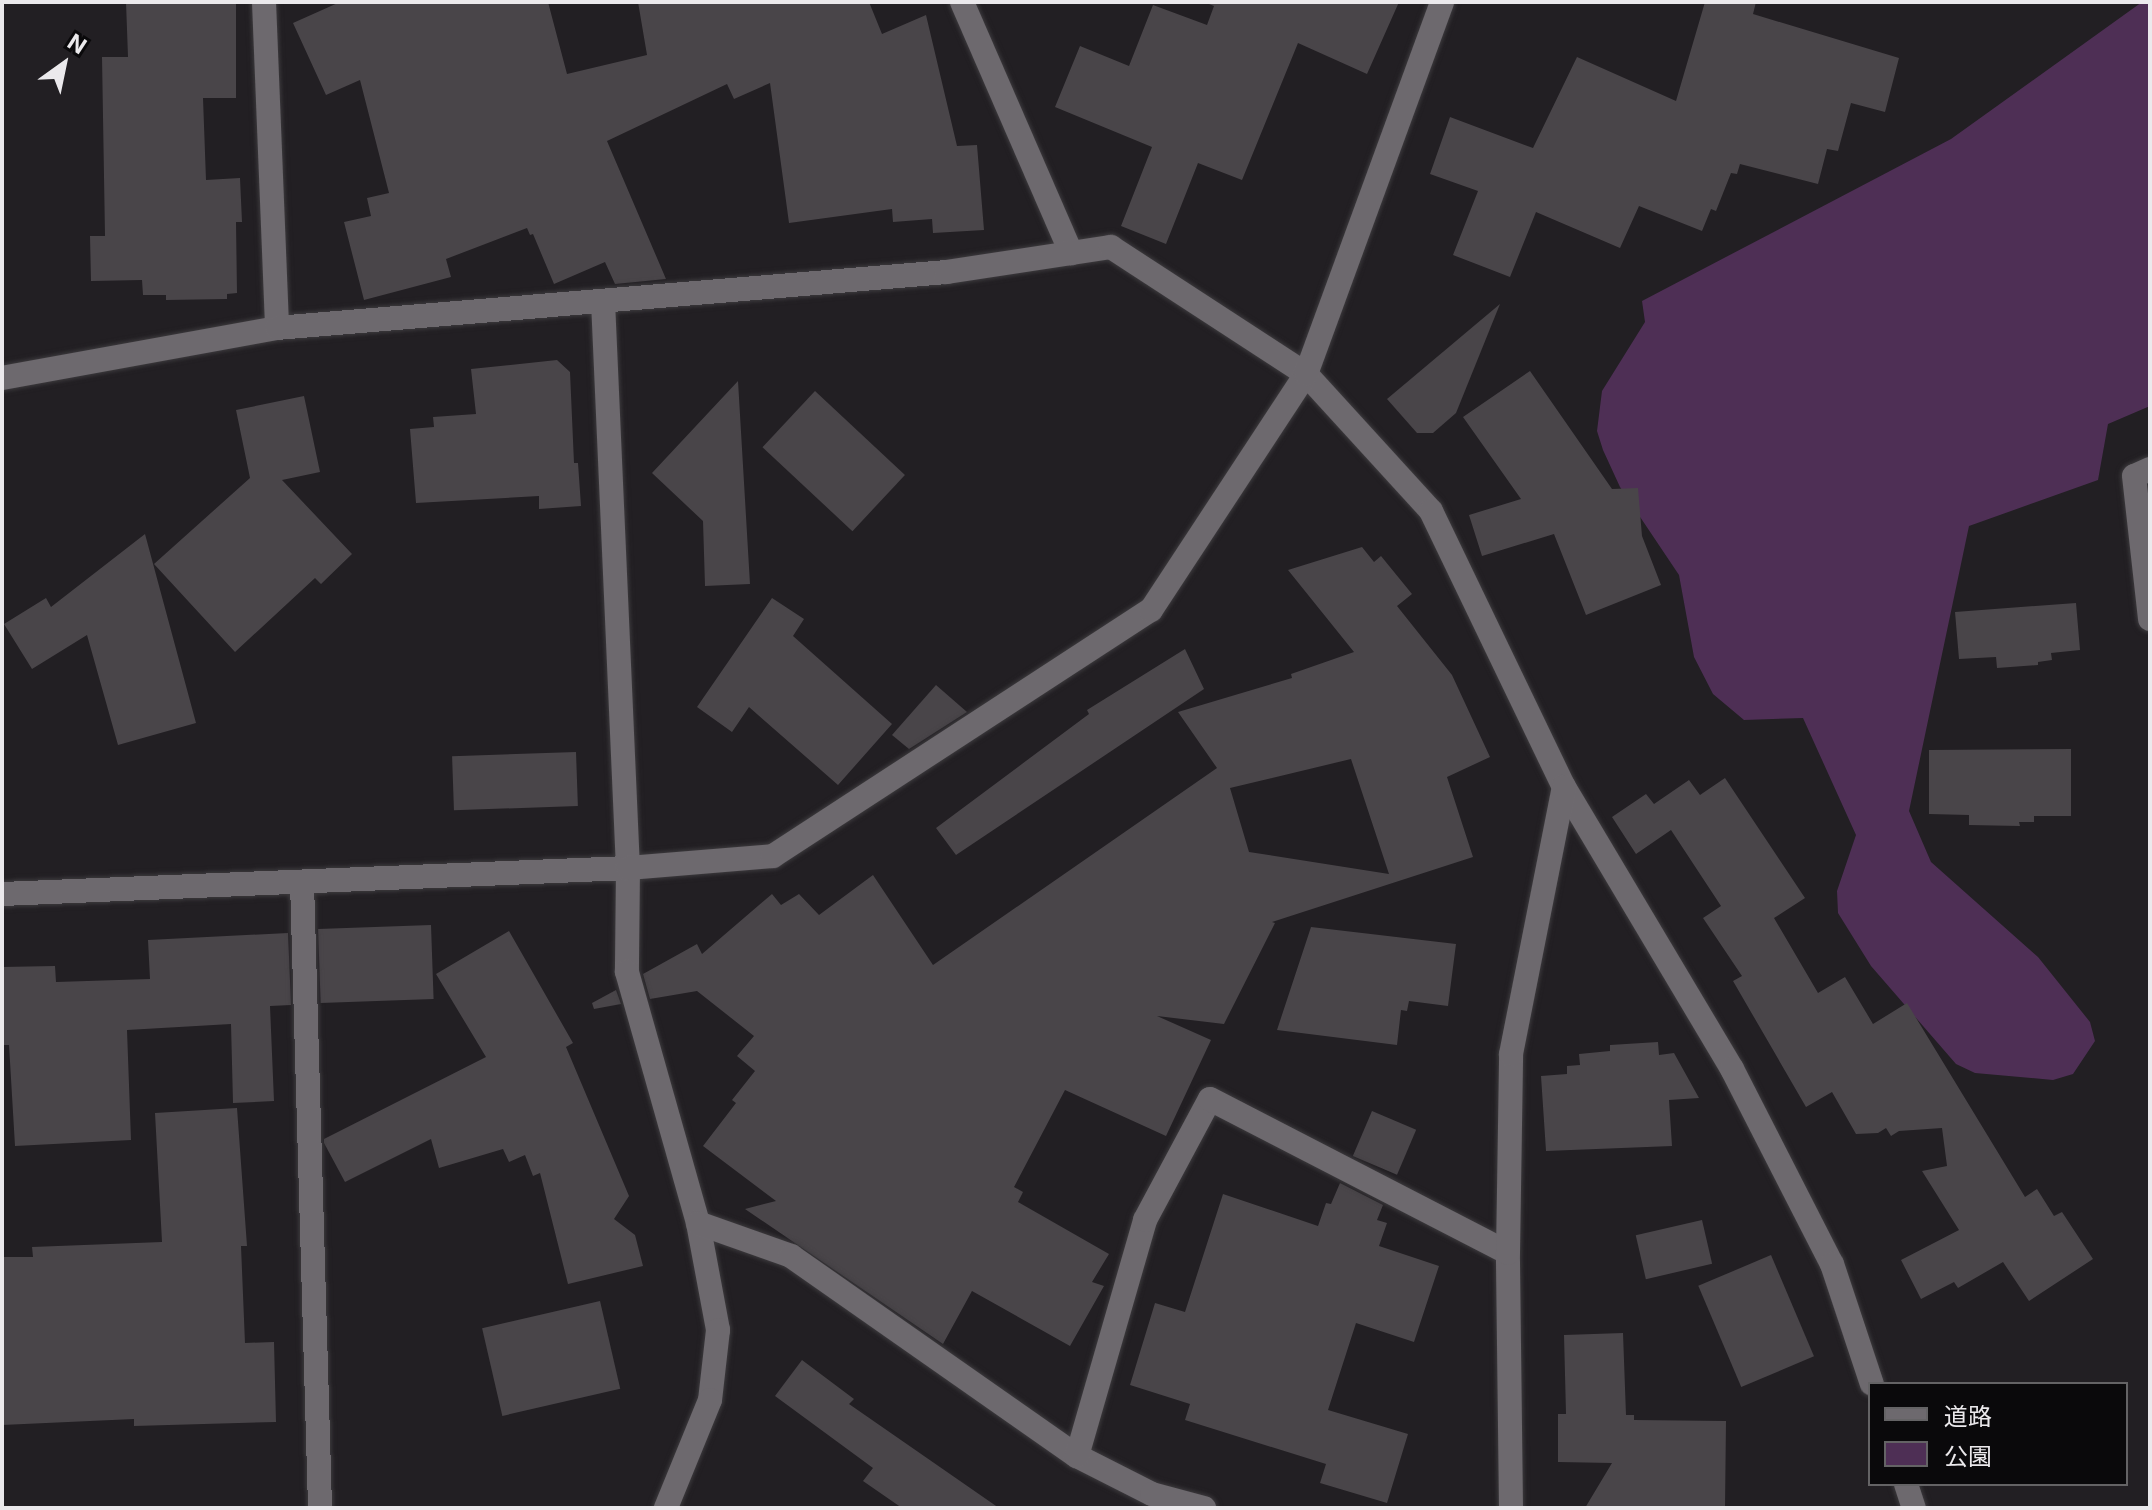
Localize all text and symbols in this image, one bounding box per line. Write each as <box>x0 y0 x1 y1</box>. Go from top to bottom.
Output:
north arrow <box>24 24 104 104</box>
text: N <box>63 28 91 59</box>
legend <box>1868 1382 2128 1486</box>
text: 道路 <box>1944 1402 1992 1431</box>
text: 公園 <box>1944 1442 1992 1471</box>

